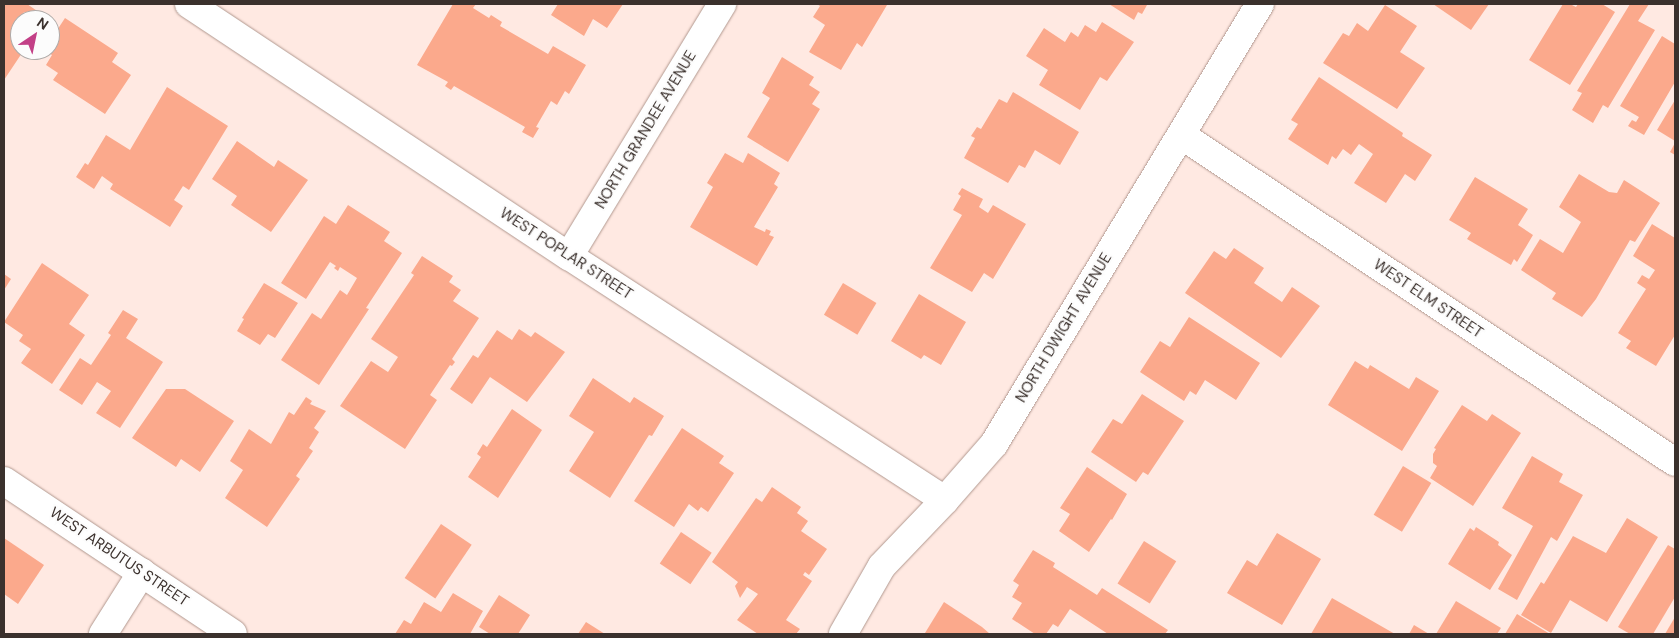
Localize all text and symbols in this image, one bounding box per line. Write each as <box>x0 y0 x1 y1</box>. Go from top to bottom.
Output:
north arrow <box>10 10 60 60</box>
text: N <box>34 13 52 34</box>
street label: NORTH GRANDEE AVENUE <box>592 48 700 212</box>
street label: WEST POPLAR STREET <box>496 204 636 304</box>
street label: NORTH DWIGHT AVENUE <box>1012 250 1116 406</box>
street label: WEST ELM STREET <box>1370 256 1486 342</box>
street label: WEST ARBUTUS STREET <box>46 504 192 610</box>

